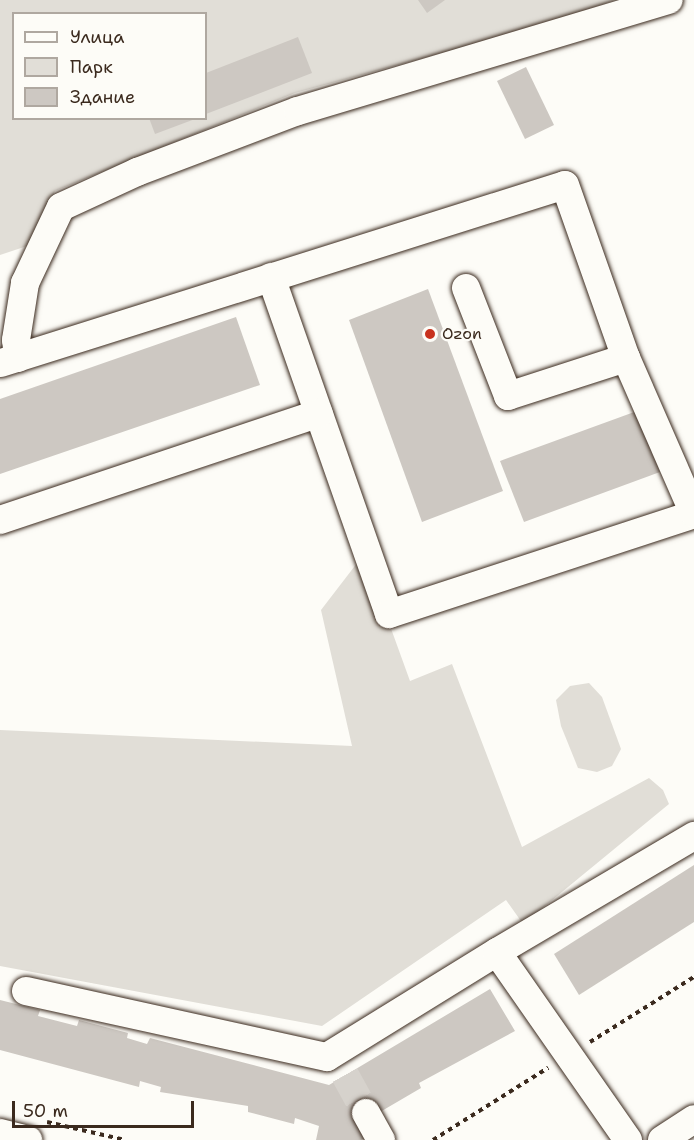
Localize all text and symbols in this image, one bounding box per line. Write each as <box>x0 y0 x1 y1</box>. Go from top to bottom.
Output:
legend <box>12 12 207 120</box>
text: Улица <box>70 25 124 49</box>
text: Парк <box>70 55 113 79</box>
text: Здание <box>70 85 135 109</box>
place label: Ozon <box>442 324 482 344</box>
marker: Ozon <box>423 327 437 341</box>
scale bar <box>15 1089 196 1127</box>
text: 50 m <box>23 1099 68 1123</box>

